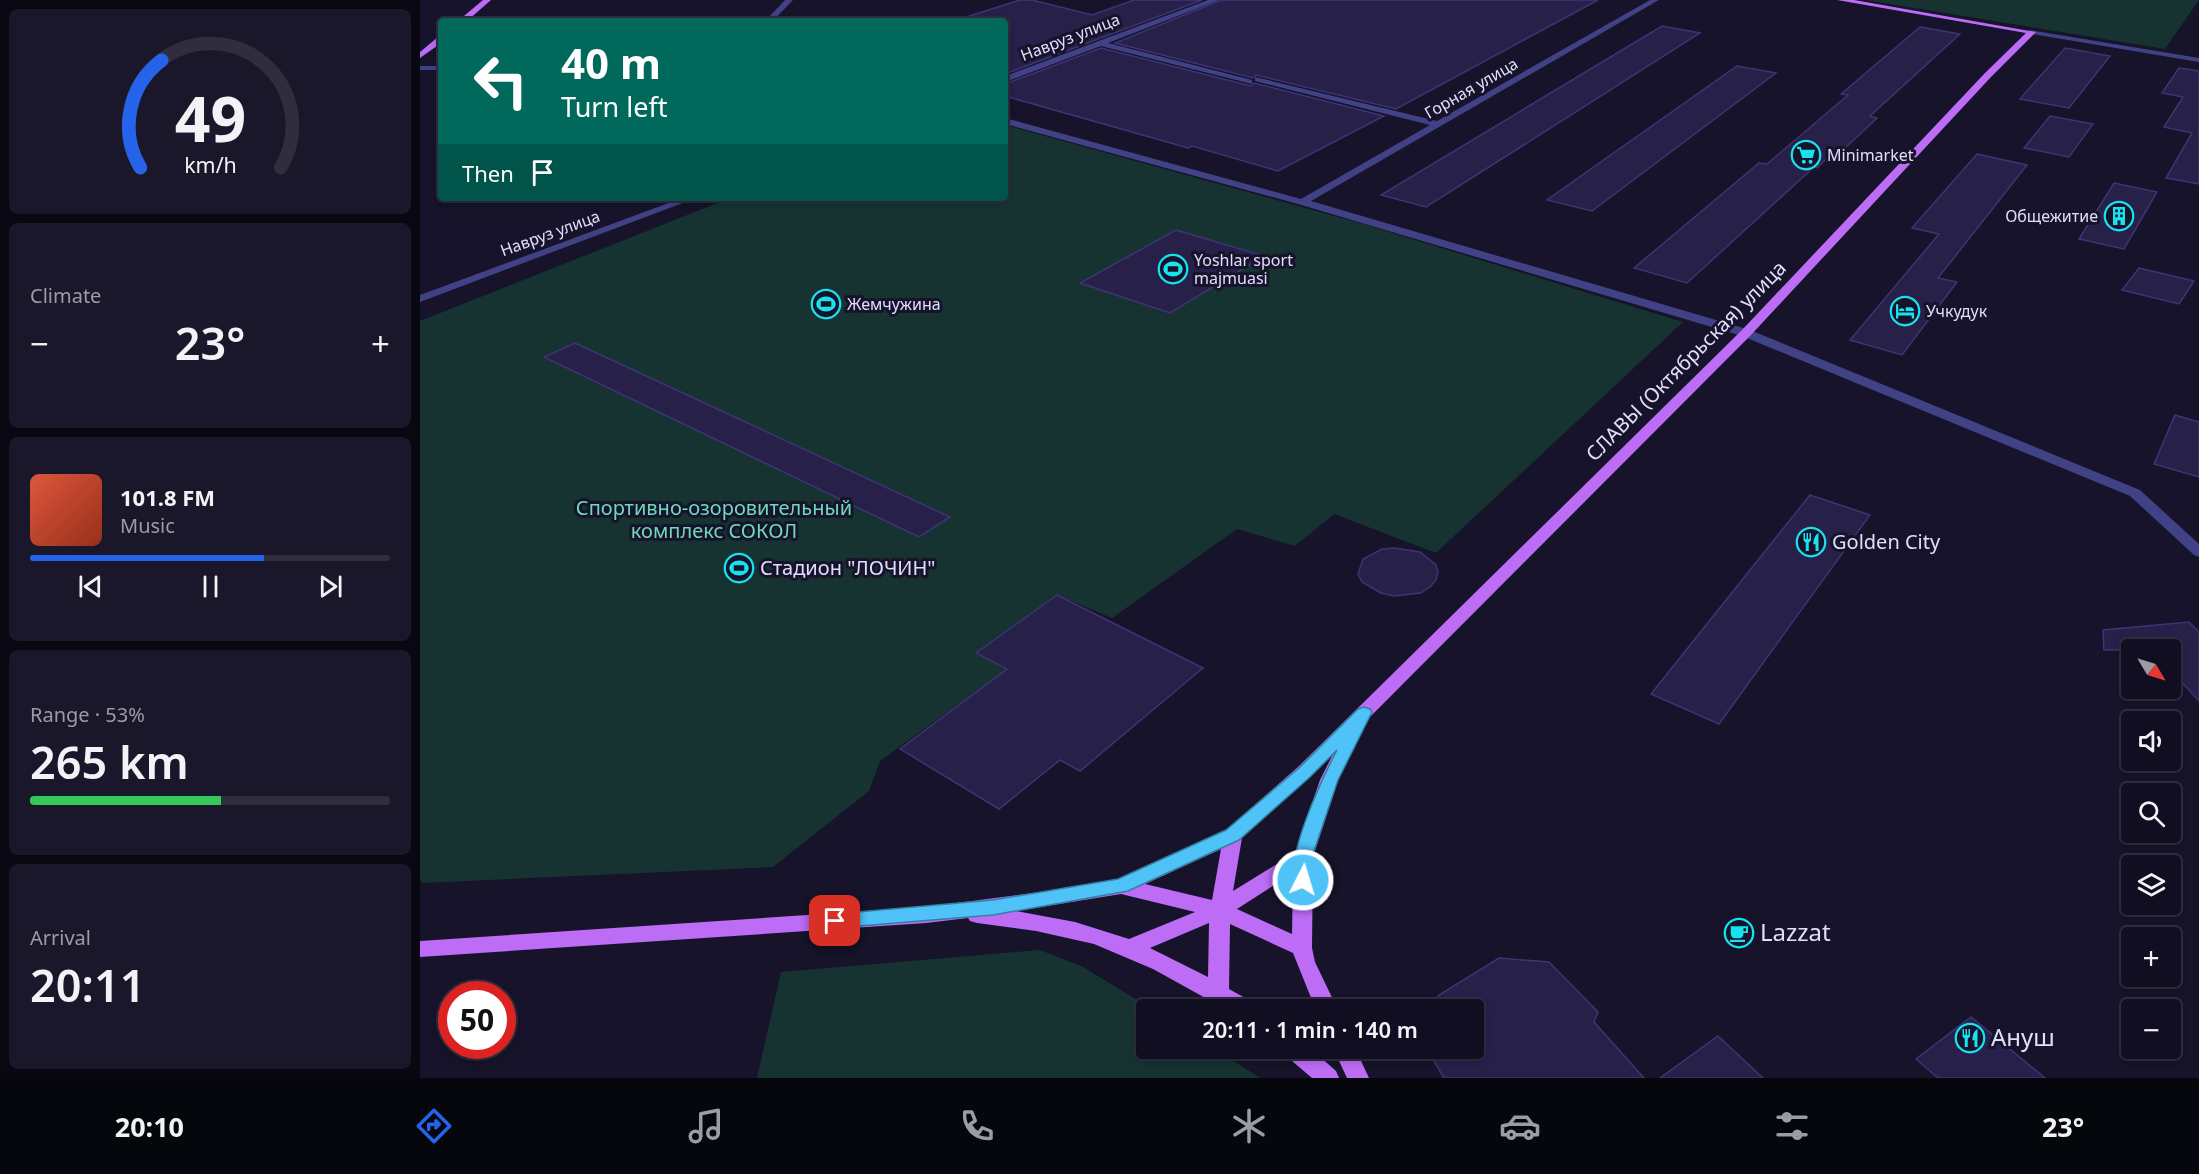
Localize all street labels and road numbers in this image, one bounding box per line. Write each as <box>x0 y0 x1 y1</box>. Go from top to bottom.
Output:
street label: Навруз улица <box>1017 8 1123 66</box>
street label: Горная улица <box>1420 52 1522 124</box>
street label: Навруз улица <box>497 205 603 261</box>
street label: СЛАВЫ (Октябрьская) улица <box>1580 255 1792 467</box>

